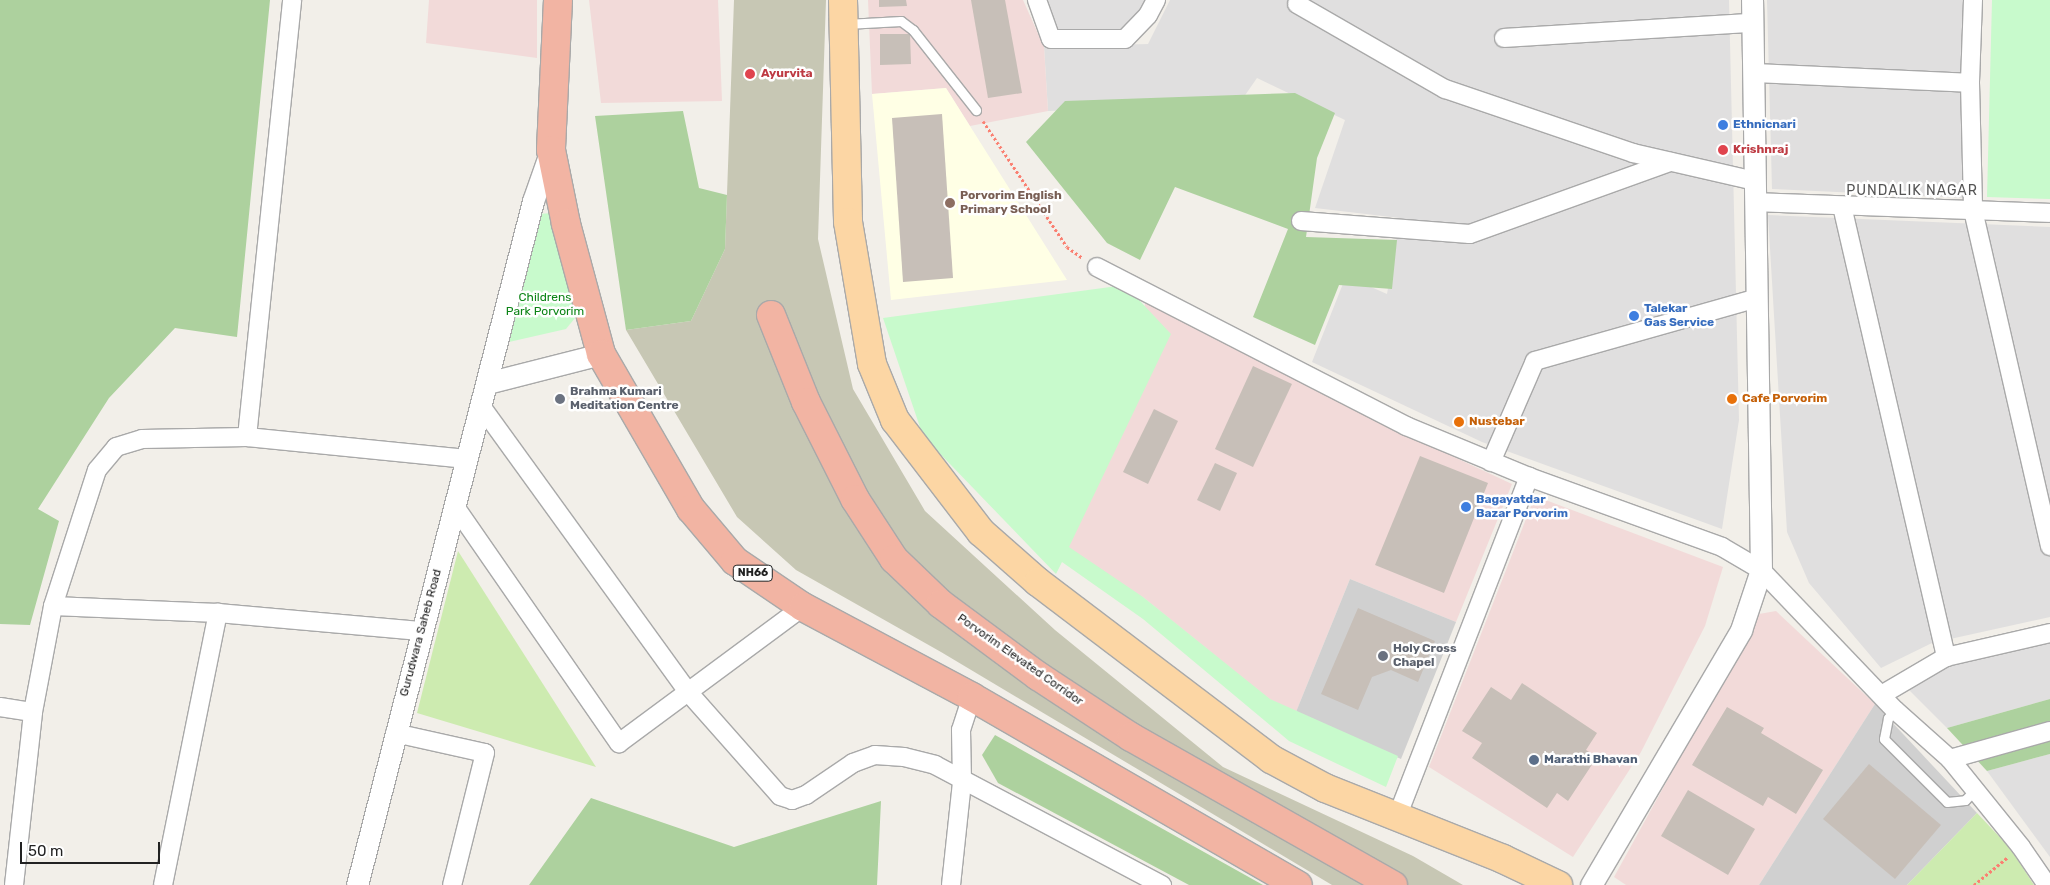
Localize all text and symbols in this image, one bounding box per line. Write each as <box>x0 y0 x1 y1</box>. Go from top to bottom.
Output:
marker: Ayurvita <box>743 67 757 81</box>
place label: Ayurvita <box>761 67 813 81</box>
place label: Ethnicnari <box>1733 118 1796 132</box>
marker: Ethnicnari <box>1717 119 1729 131</box>
place label: Krishnraj <box>1733 143 1788 157</box>
marker: Krishnraj <box>1717 144 1729 156</box>
district label: PUNDALIK NAGAR <box>1844 183 1980 199</box>
place label: Porvorim English Primary School <box>960 189 1062 217</box>
marker: Porvorim English Primary School <box>944 197 956 209</box>
park label: Childrens Park Porvorim <box>506 291 584 319</box>
place label: Talekar Gas Service <box>1644 302 1714 330</box>
marker: Talekar Gas Service <box>1628 310 1640 322</box>
place label: Brahma Kumari Meditation Centre <box>570 385 679 413</box>
place label: Cafe Porvorim <box>1742 392 1827 406</box>
marker: Brahma Kumari Meditation Centre <box>554 393 566 405</box>
marker: Cafe Porvorim <box>1726 393 1738 405</box>
place label: Nustebar <box>1469 415 1525 429</box>
marker: Nustebar <box>1453 416 1465 428</box>
place label: Bagayatdar Bazar Porvorim <box>1476 493 1568 521</box>
marker: Bagayatdar Bazar Porvorim <box>1460 501 1472 513</box>
road number: NH66 <box>732 564 774 582</box>
street label: Gurudwara Saheb Road <box>397 568 445 698</box>
street label: Porvorim Elevated Corridor <box>954 611 1086 709</box>
place label: Holy Cross Chapel <box>1393 642 1457 670</box>
marker: Holy Cross Chapel <box>1377 650 1389 662</box>
place label: Marathi Bhavan <box>1544 753 1638 767</box>
marker: Marathi Bhavan <box>1528 754 1540 766</box>
scale bar <box>22 832 162 864</box>
text: 50 m <box>28 842 63 860</box>

